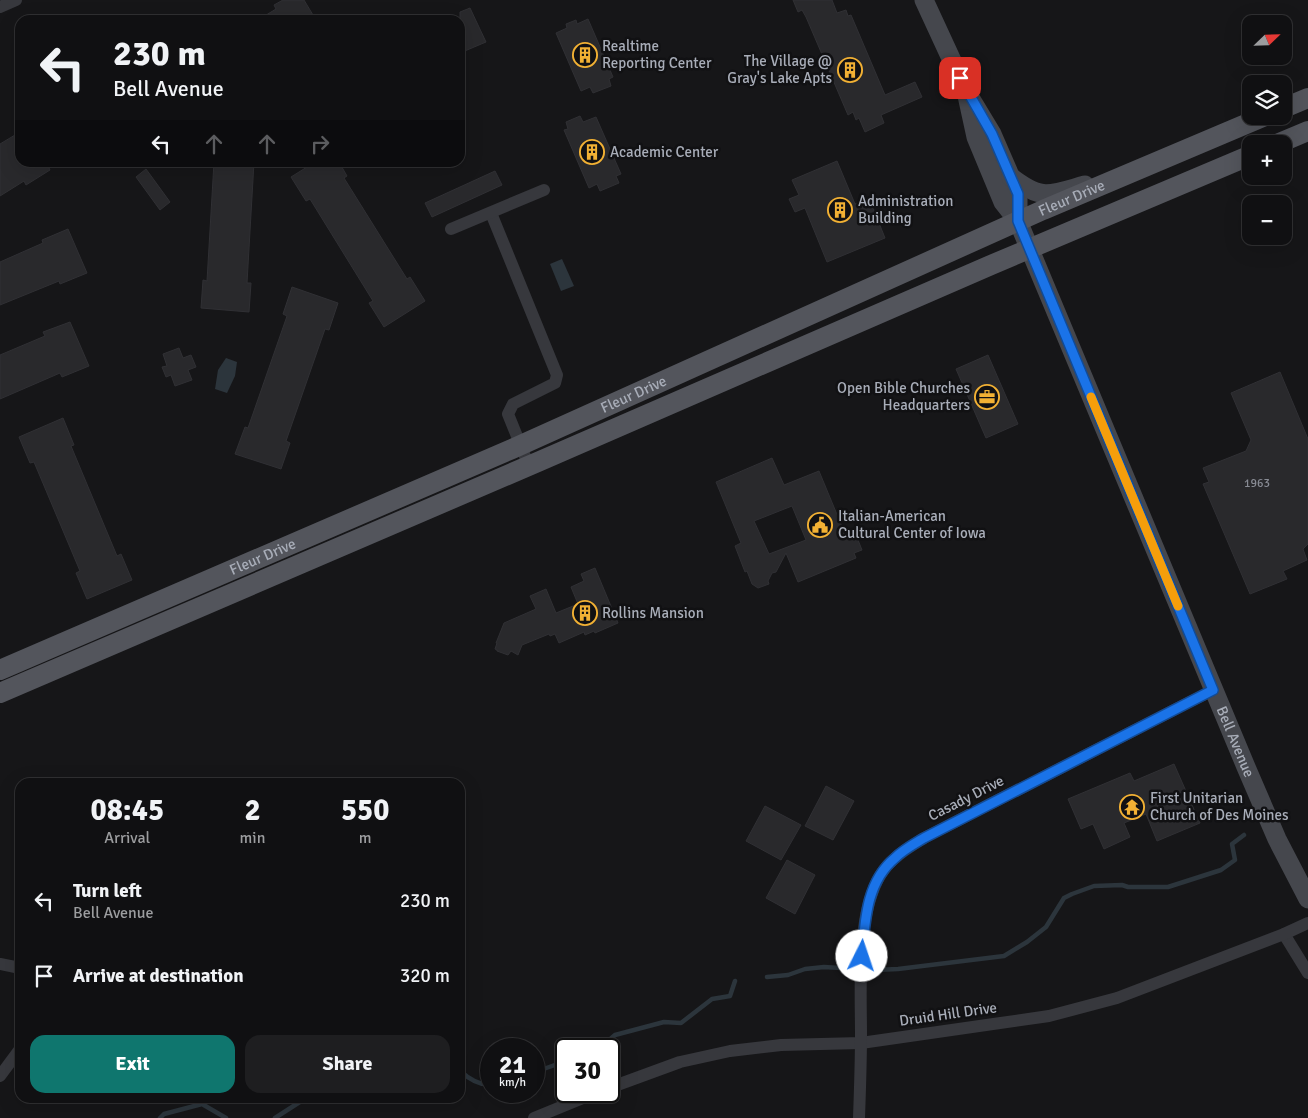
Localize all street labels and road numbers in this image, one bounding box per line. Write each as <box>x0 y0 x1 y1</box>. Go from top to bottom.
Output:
street label: Fleur Drive <box>1036 176 1107 220</box>
street label: Fleur Drive <box>598 372 669 417</box>
street label: Fleur Drive <box>227 534 298 579</box>
street label: Bell Avenue <box>1213 703 1258 780</box>
street label: Casady Drive <box>925 771 1007 825</box>
street label: Druid Hill Drive <box>898 998 998 1030</box>

